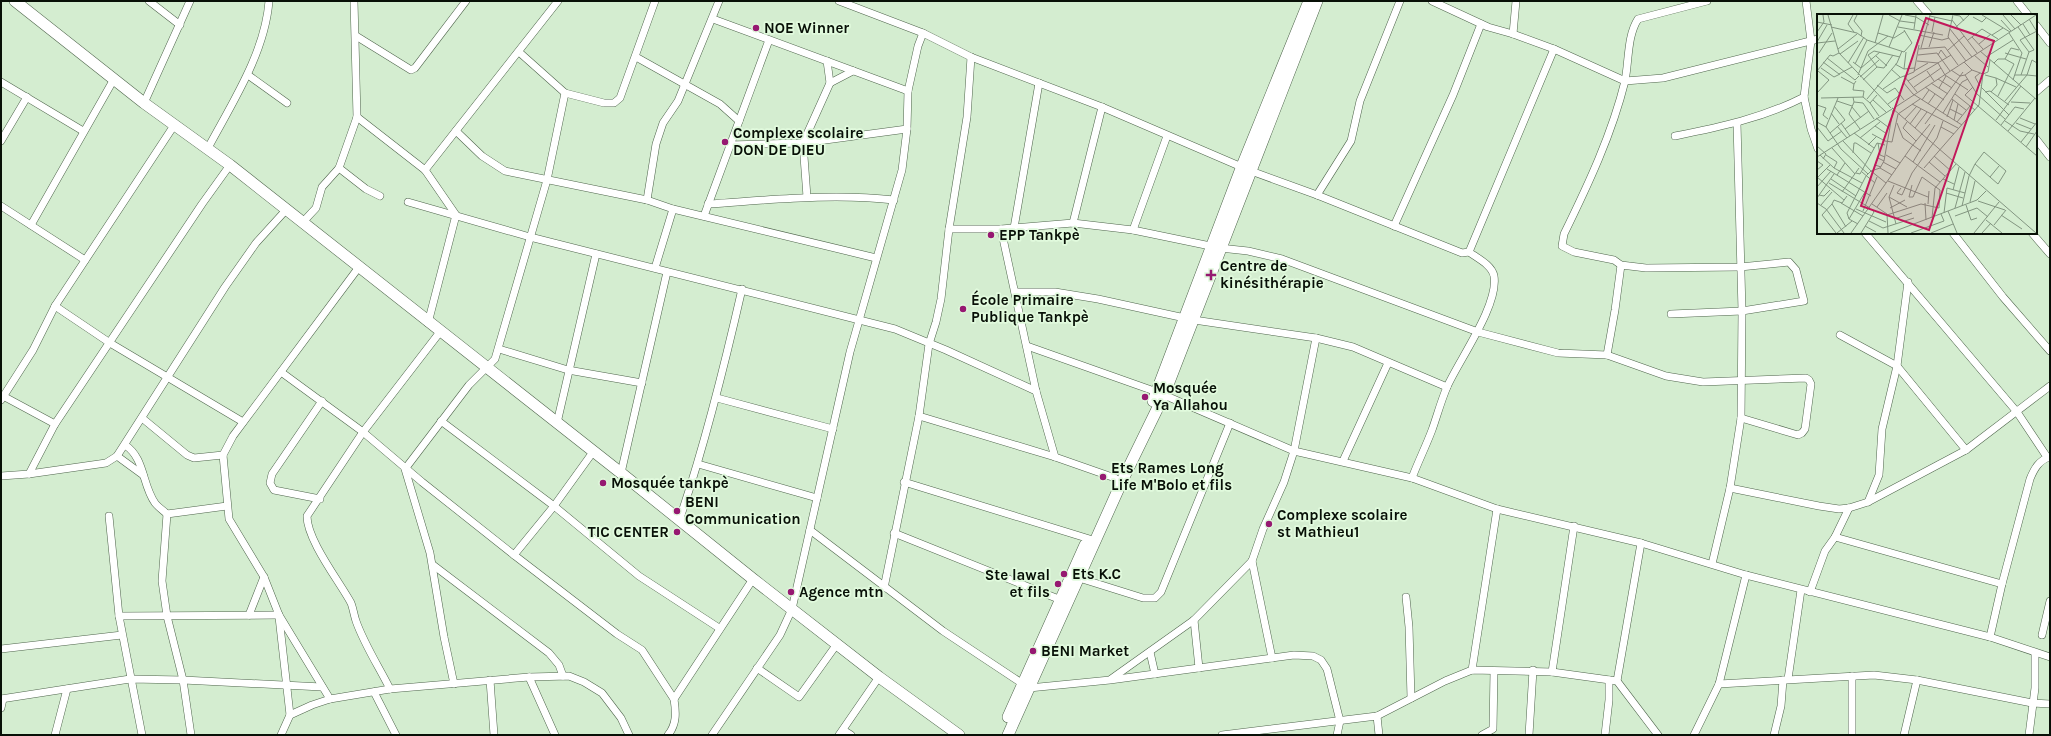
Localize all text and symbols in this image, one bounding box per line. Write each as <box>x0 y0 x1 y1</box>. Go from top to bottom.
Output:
inset map <box>1817 14 2037 234</box>
place label: NOE Winner <box>764 19 849 37</box>
marker: NOE Winner <box>751 23 761 33</box>
place label: Complexe scolaire DON DE DIEU <box>733 124 863 159</box>
marker: Complexe scolaire DON DE DIEU <box>720 137 730 147</box>
place label: EPP Tankpè <box>999 226 1080 244</box>
marker: EPP Tankpè <box>986 230 996 240</box>
place label: Centre de kinésithérapie <box>1220 257 1324 292</box>
marker: Centre de kinésithérapie <box>1205 269 1217 281</box>
place label: École Primaire Publique Tankpè <box>971 290 1089 326</box>
marker: École Primaire Publique Tankpè <box>958 304 968 314</box>
place label: Mosquée Ya Allahou <box>1153 379 1228 414</box>
marker: Mosquée Ya Allahou <box>1140 392 1150 402</box>
place label: Ets Rames Long Life M'Bolo et fils <box>1111 459 1232 494</box>
marker: Ets Rames Long Life M'Bolo et fils <box>1098 472 1108 482</box>
place label: Mosquée tankpè <box>611 474 729 492</box>
marker: Mosquée tankpè <box>598 478 608 488</box>
place label: BENI Communication <box>685 493 801 528</box>
marker: BENI Communication <box>672 506 682 516</box>
place label: Complexe scolaire st Mathieu1 <box>1277 506 1407 541</box>
marker: Complexe scolaire st Mathieu1 <box>1264 519 1274 529</box>
place label: TIC CENTER <box>588 523 669 541</box>
marker: TIC CENTER <box>672 527 682 537</box>
place label: Ets K.C <box>1072 565 1121 583</box>
place label: Ste lawal et fils <box>985 566 1050 601</box>
marker: Ets K.C <box>1059 569 1069 579</box>
marker: Ste lawal et fils <box>1053 579 1063 589</box>
place label: Agence mtn <box>799 583 884 601</box>
marker: Agence mtn <box>786 587 796 597</box>
place label: BENI Market <box>1041 642 1129 660</box>
marker: BENI Market <box>1028 646 1038 656</box>

